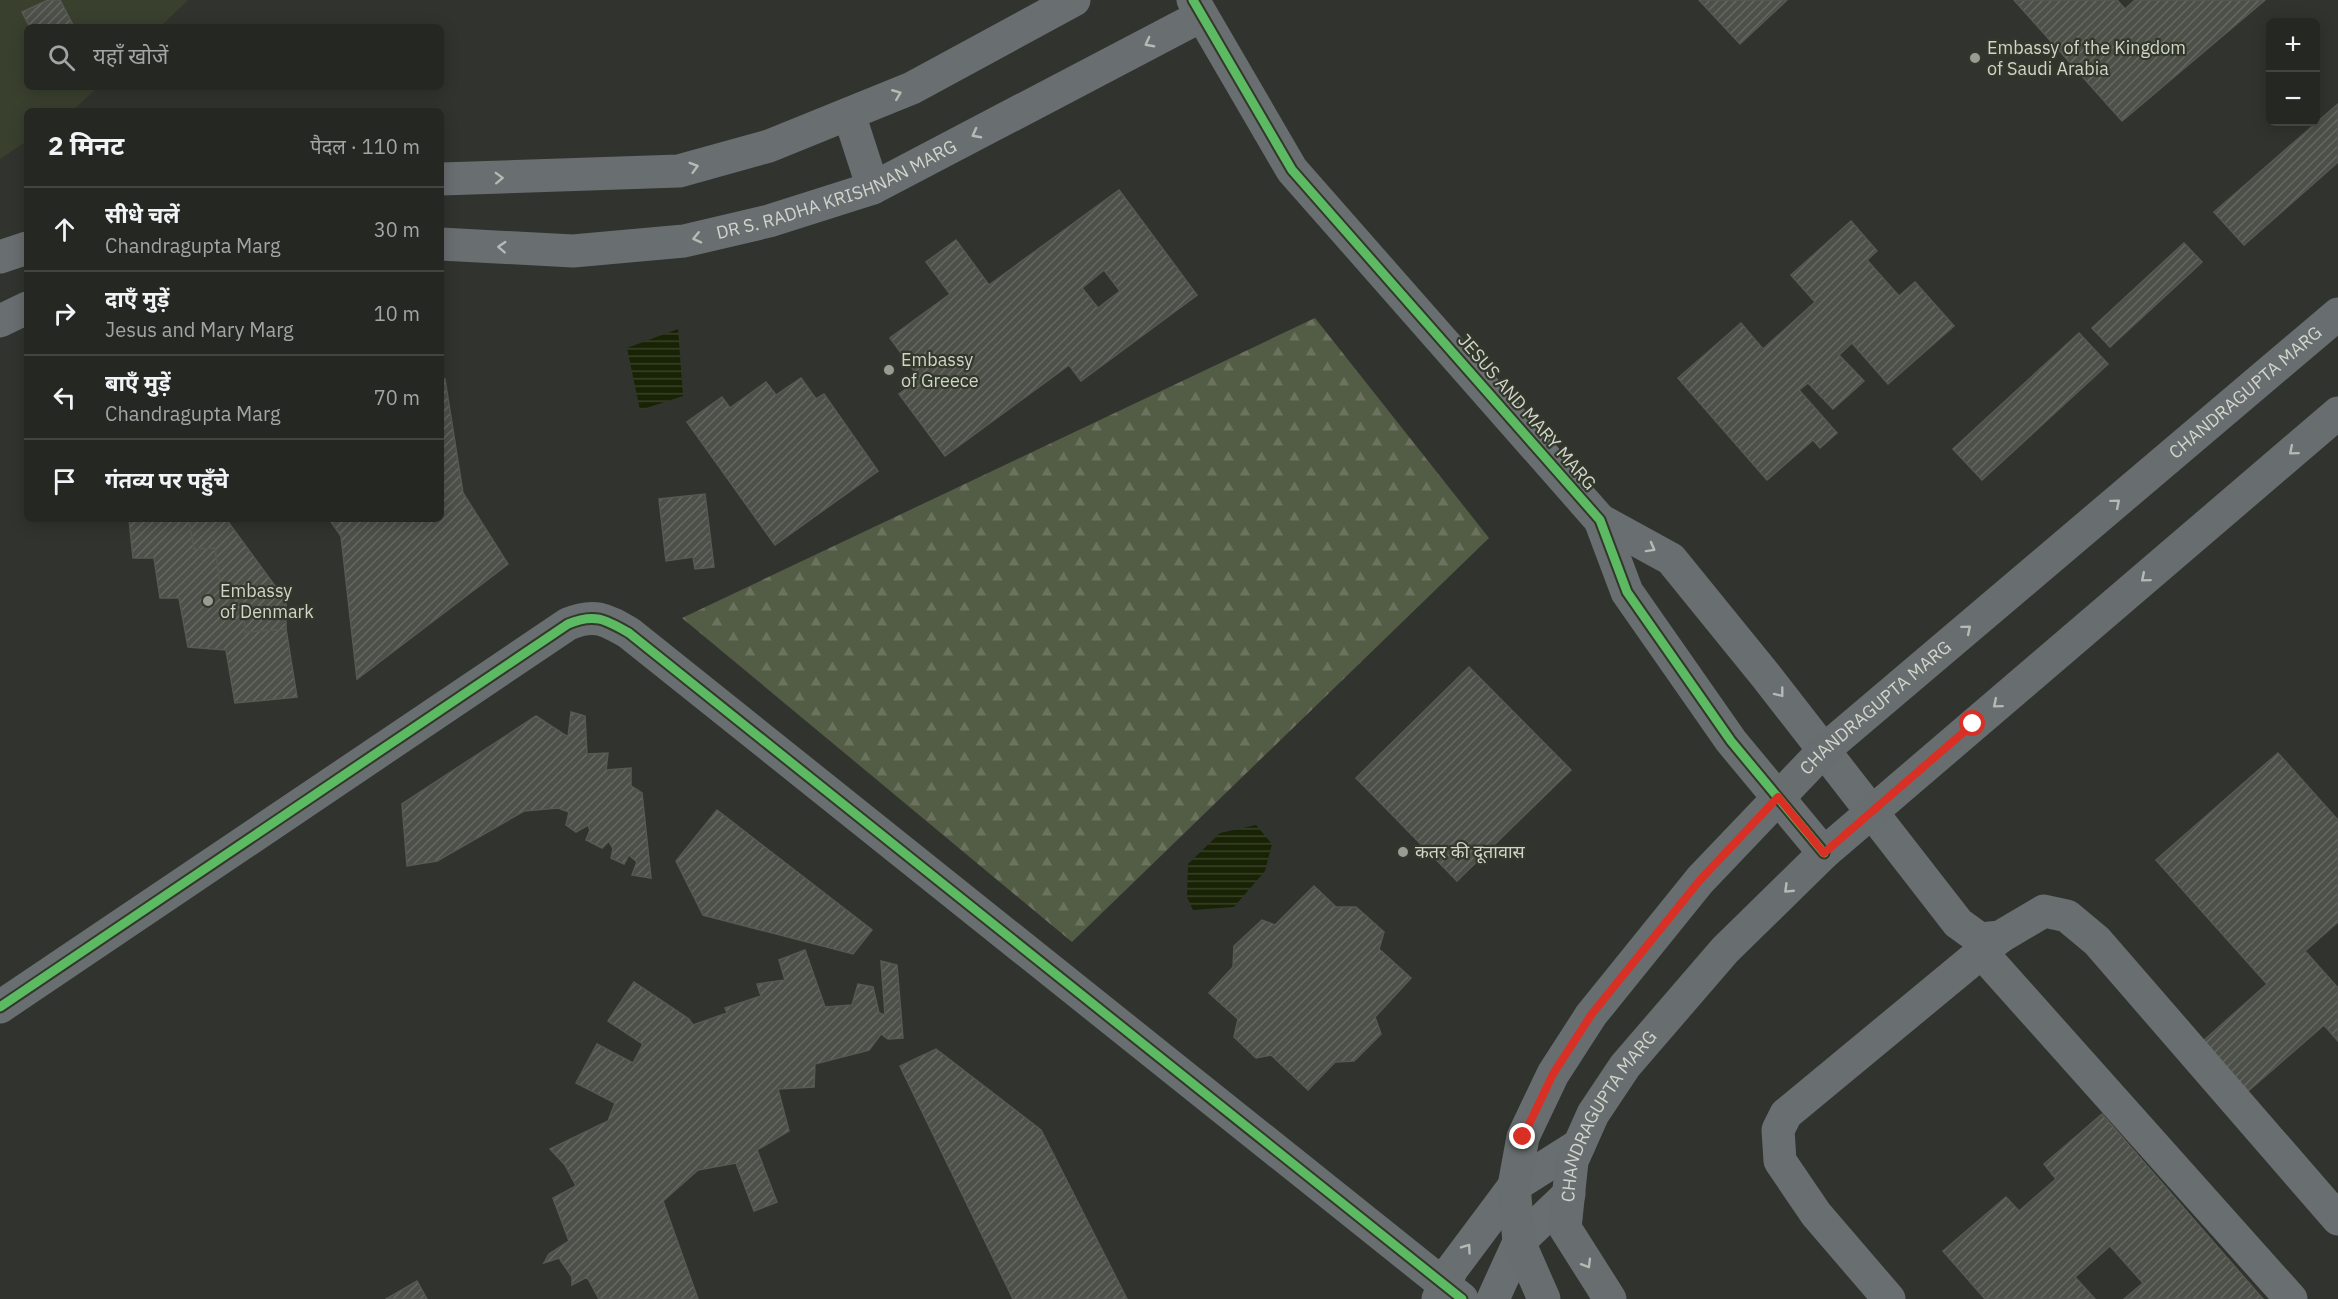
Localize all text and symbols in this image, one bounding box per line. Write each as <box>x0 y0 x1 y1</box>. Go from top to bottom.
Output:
map controls <box>2266 18 2320 126</box>
button: + <box>2266 18 2320 72</box>
search box <box>24 24 444 90</box>
one-way arrow <box>1144 36 1155 47</box>
place label: Embassy of the Kingdom of Saudi Arabia <box>1987 36 2186 80</box>
icon: search <box>45 41 78 74</box>
text: यहाँ खोजें <box>93 41 168 70</box>
marker: Embassy of the Kingdom of Saudi Arabia <box>1968 51 1982 65</box>
button: − <box>2266 72 2320 126</box>
one-way arrow <box>891 89 902 101</box>
one-way arrow <box>972 127 982 138</box>
text: 2 मिनट <box>48 128 124 162</box>
text: पैदल · 110 m <box>310 133 420 160</box>
street label: DR S. RADHA KRISHNAN MARG <box>714 134 960 244</box>
one-way arrow <box>688 162 699 174</box>
one-way arrow <box>495 171 504 184</box>
text: सीधे चलें <box>105 200 180 229</box>
icon: ahead <box>48 213 81 246</box>
text: 30 m <box>374 216 420 243</box>
one-way arrow <box>692 231 702 244</box>
text: Chandragupta Marg <box>105 232 280 259</box>
one-way arrow <box>498 241 507 254</box>
text: दाएँ मुड़ें <box>105 284 169 313</box>
icon: right <box>48 297 81 330</box>
text: 10 m <box>374 300 420 327</box>
text: Jesus and Mary Marg <box>105 316 294 343</box>
street label: CHANDRAGUPTA MARG <box>2164 321 2326 464</box>
street label: JESUS AND MARY MARG <box>1453 329 1602 495</box>
place label: Embassy of Greece <box>901 348 979 392</box>
marker: Embassy of Greece <box>882 363 896 377</box>
text: बाएँ मुड़ें <box>105 368 171 397</box>
icon: left <box>48 381 81 414</box>
text: 70 m <box>374 384 420 411</box>
text: Chandragupta Marg <box>105 400 280 427</box>
one-way arrow <box>2289 444 2300 455</box>
icon: arrive <box>48 465 81 498</box>
text: गंतव्य पर पहुँचे <box>105 465 229 494</box>
one-way arrow <box>2109 499 2120 510</box>
one-way arrow <box>1645 541 1655 553</box>
one-way arrow <box>2141 571 2152 582</box>
place label: Embassy of Denmark <box>220 579 314 623</box>
marker: Embassy of Denmark <box>201 594 215 608</box>
one-way arrow <box>1960 625 1971 636</box>
street label: CHANDRAGUPTA MARG <box>1794 635 1956 779</box>
one-way arrow <box>1772 686 1783 697</box>
one-way arrow <box>1993 697 2004 708</box>
route start <box>1959 710 1985 736</box>
place label: कतर की दूतावास <box>1415 840 1526 864</box>
marker: कतर की दूतावास <box>1396 845 1410 859</box>
one-way arrow <box>1784 882 1794 893</box>
street label: CHANDRAGUPTA MARG <box>1556 1025 1662 1203</box>
route end <box>1509 1123 1535 1149</box>
one-way arrow <box>1460 1244 1471 1255</box>
one-way arrow <box>1580 1258 1592 1268</box>

